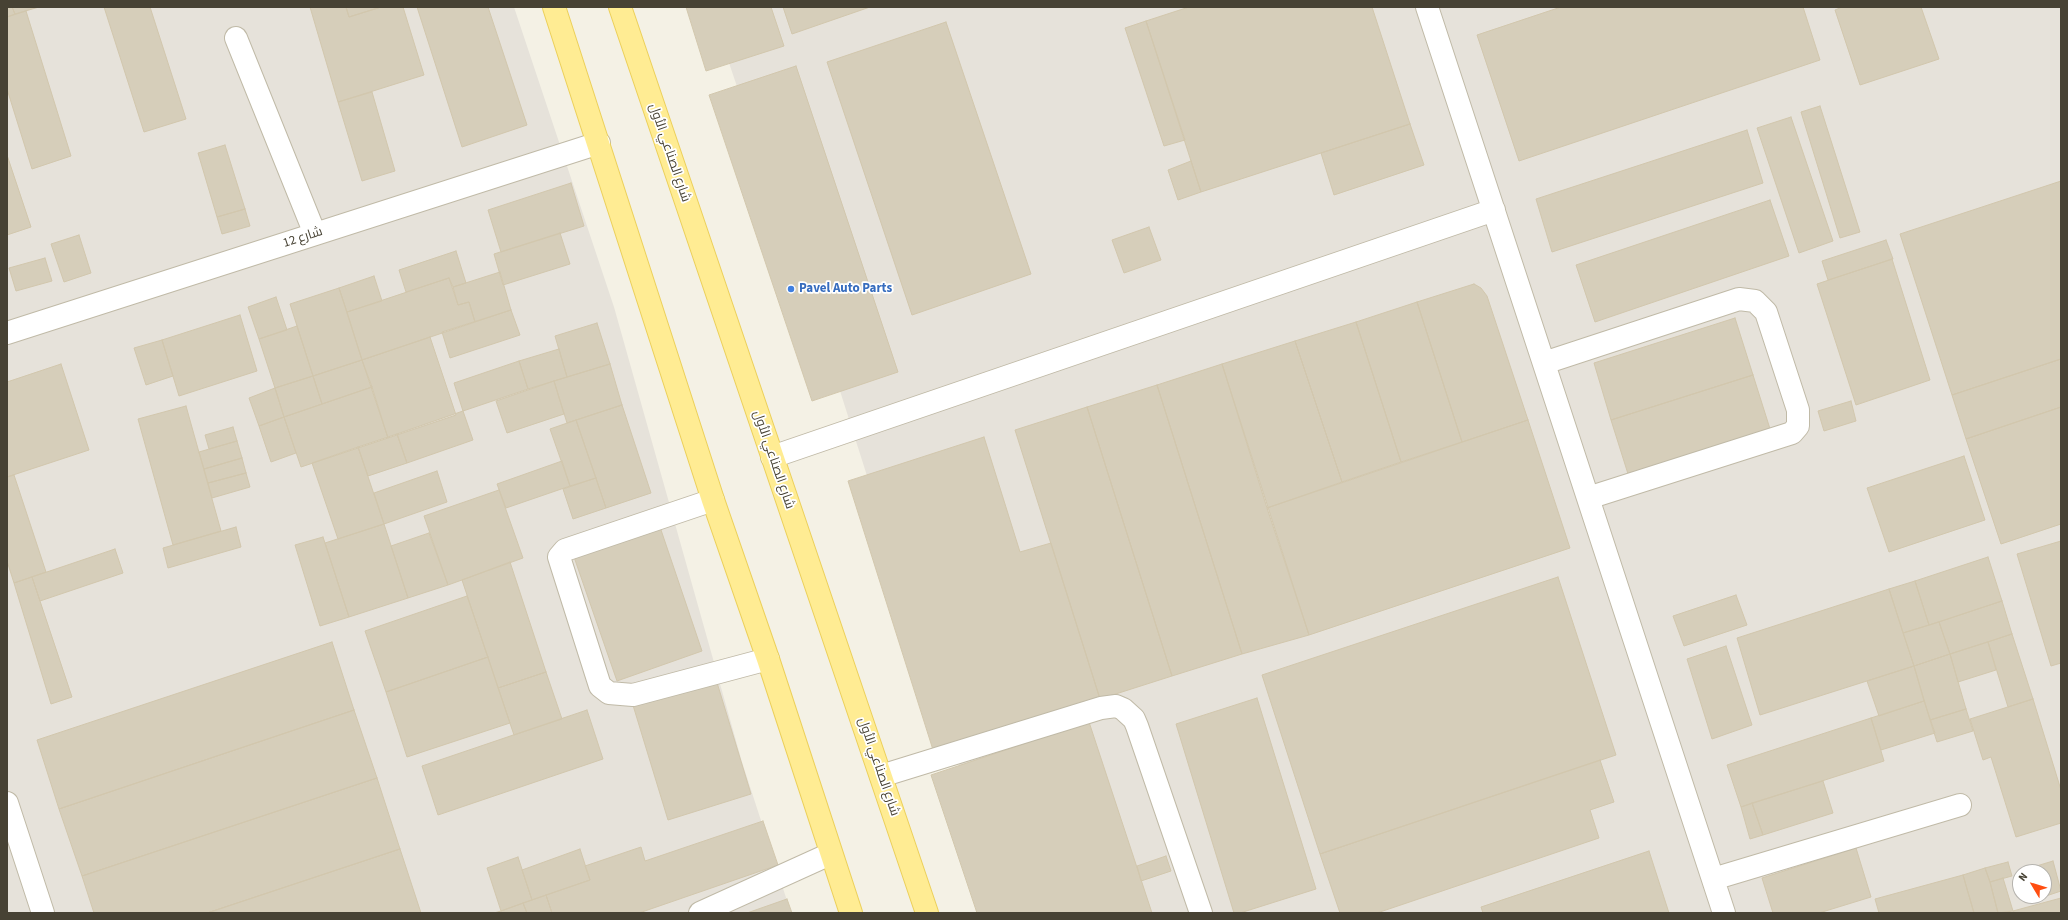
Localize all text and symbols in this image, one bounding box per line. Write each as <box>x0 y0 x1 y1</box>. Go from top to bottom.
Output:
street label: شارع الصناعي الأول <box>645 102 693 204</box>
street label: شارع 12 <box>281 224 325 252</box>
place label: Pavel Auto Parts <box>799 281 892 297</box>
marker: Pavel Auto Parts <box>786 284 796 294</box>
street label: شارع الصناعي الأول <box>749 409 797 511</box>
street label: شارع الصناعي الأول <box>854 716 902 818</box>
north arrow <box>2012 864 2052 904</box>
text: N <box>2015 869 2031 884</box>

